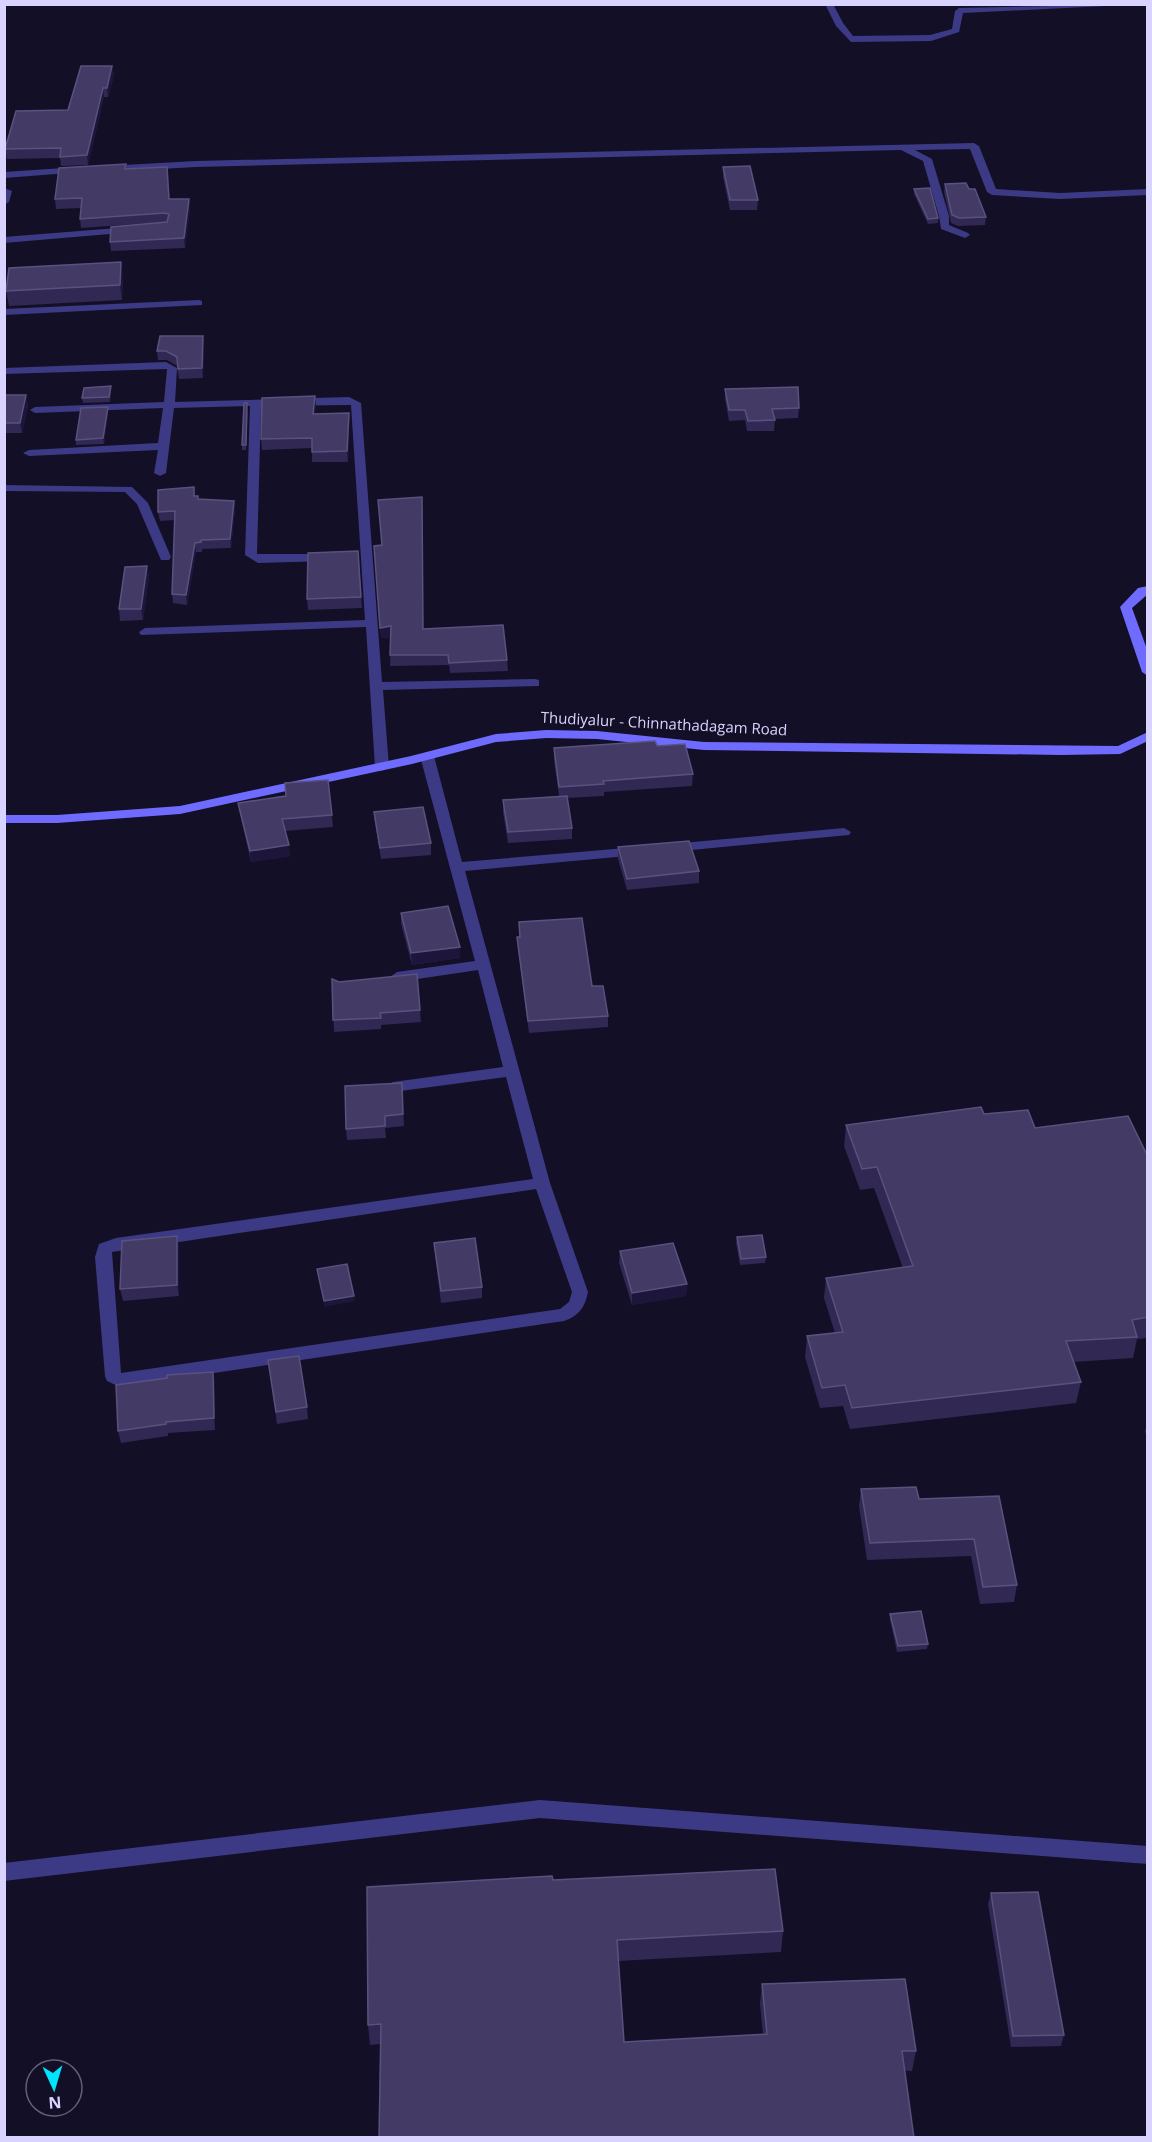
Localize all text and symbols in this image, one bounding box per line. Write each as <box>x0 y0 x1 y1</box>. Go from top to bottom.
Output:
street label: Thudiyalur - Chinnathadagam Road <box>540 707 788 739</box>
north arrow <box>24 2058 84 2118</box>
text: N <box>48 2092 62 2114</box>

